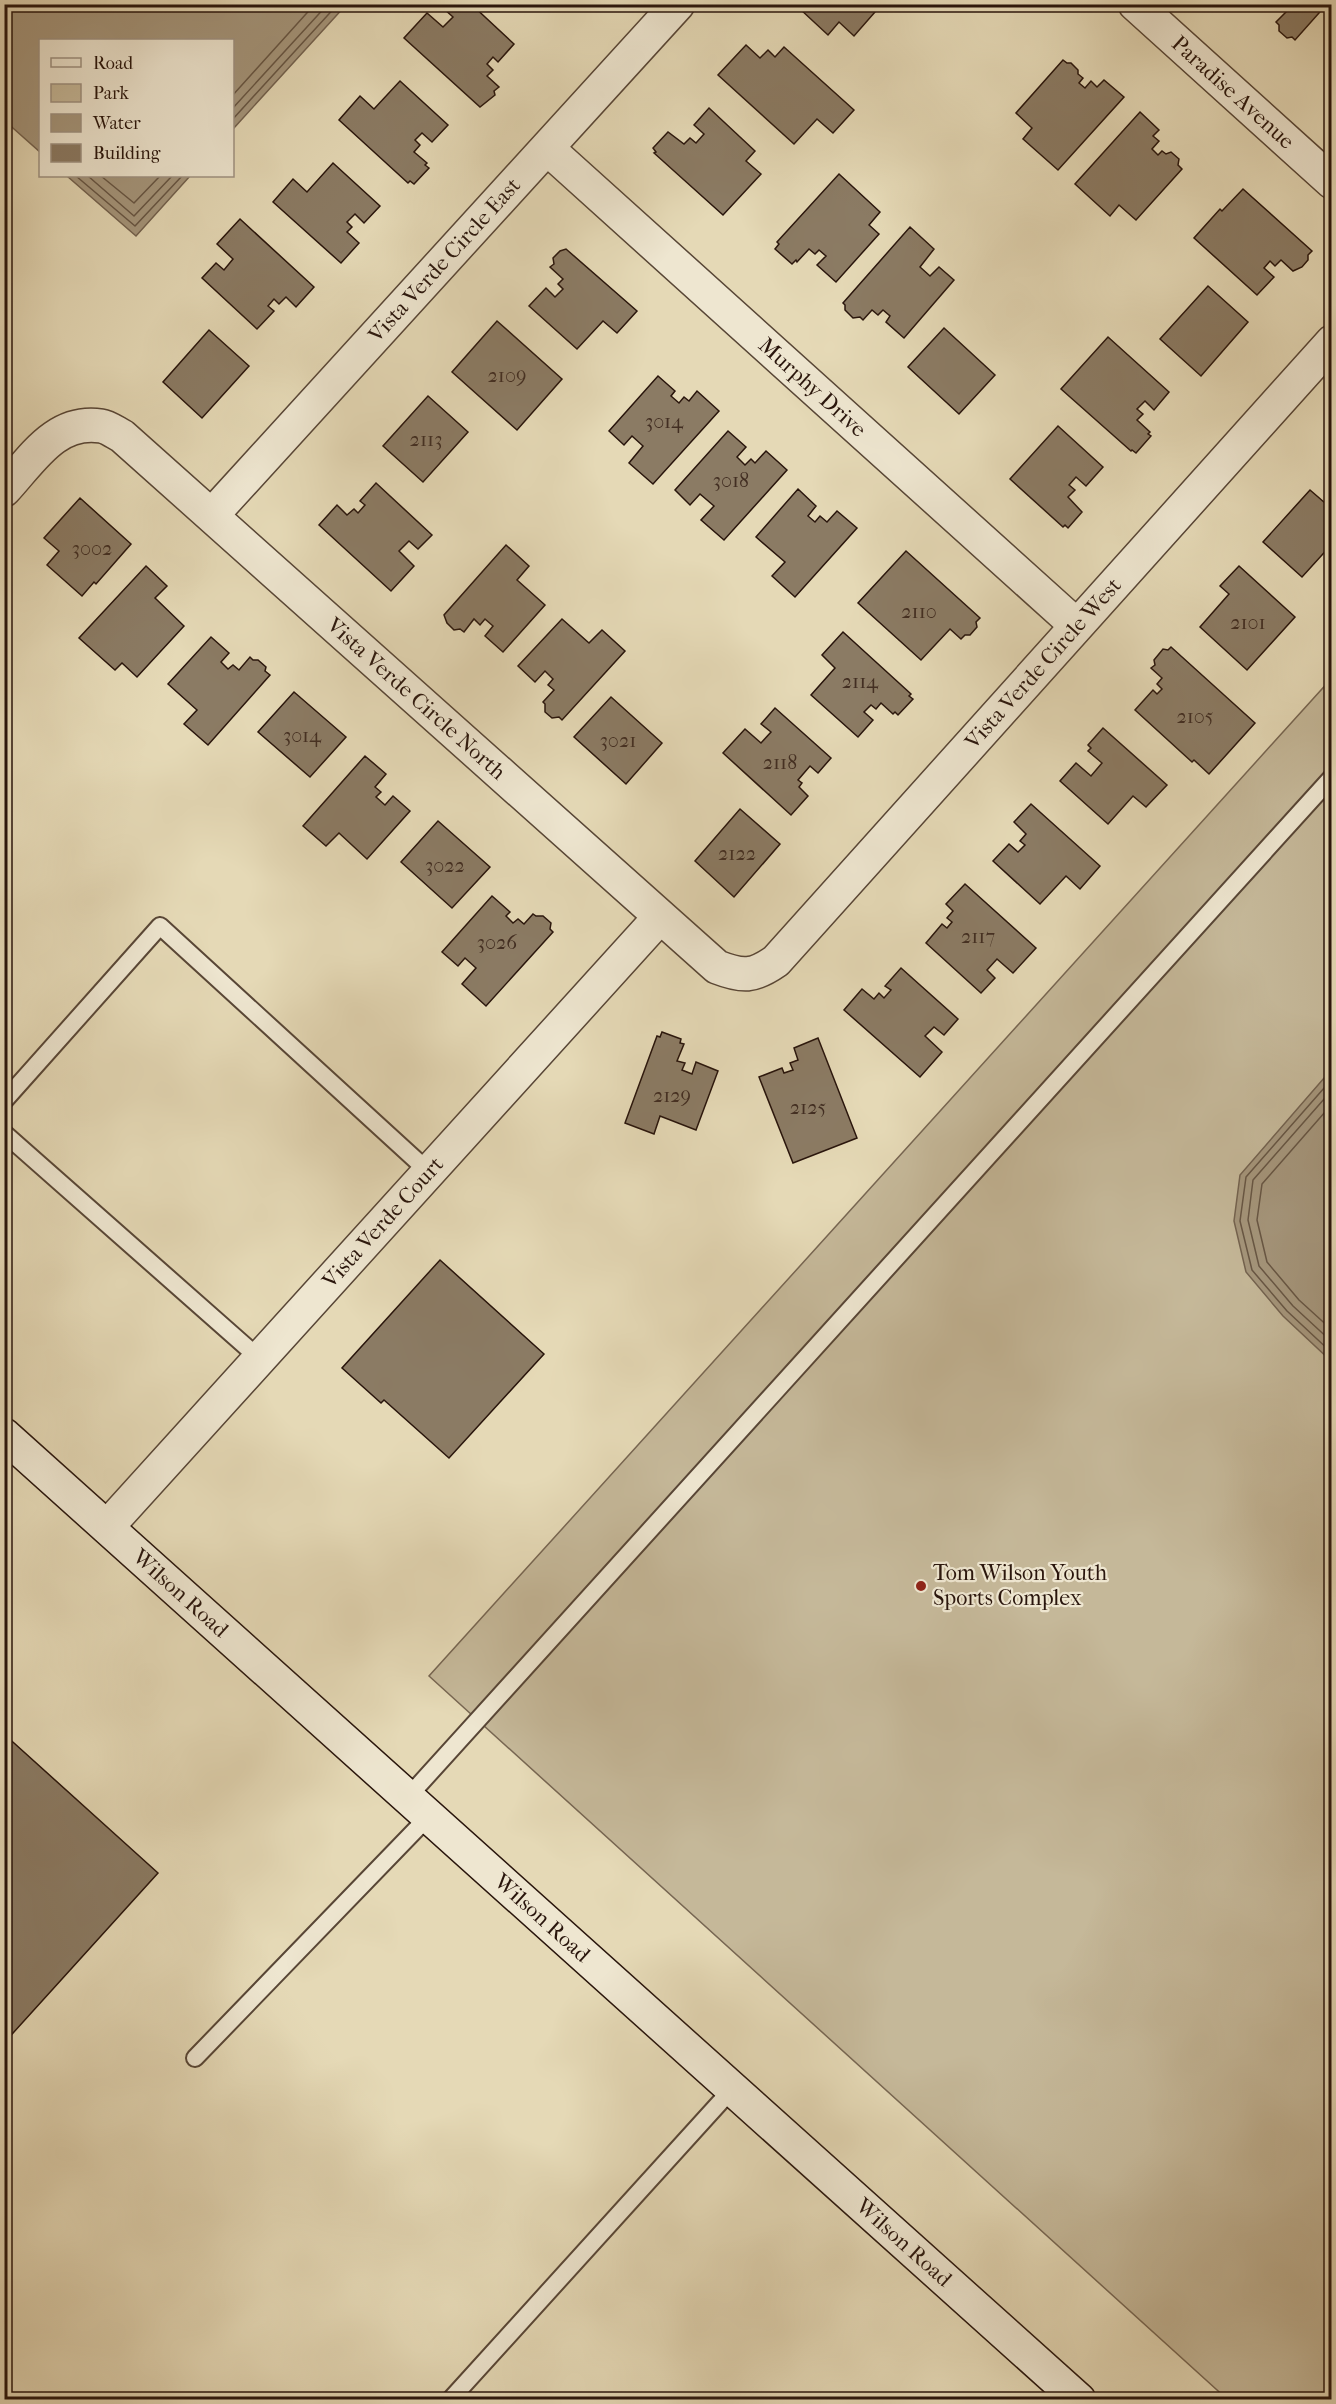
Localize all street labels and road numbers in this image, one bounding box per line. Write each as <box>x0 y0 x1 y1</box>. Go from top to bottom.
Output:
street label: Paradise Avenue <box>1166 31 1300 155</box>
street label: Vista Verde Circle East <box>362 172 526 348</box>
street label: Murphy Drive <box>753 332 872 443</box>
street label: Vista Verde Circle West <box>959 573 1127 755</box>
street label: Vista Verde Circle North <box>321 611 512 786</box>
street label: Vista Verde Court <box>316 1151 449 1294</box>
street label: Wilson Road <box>126 1543 234 1644</box>
street label: Wilson Road <box>488 1868 596 1968</box>
street label: Wilson Road <box>850 2192 958 2293</box>

